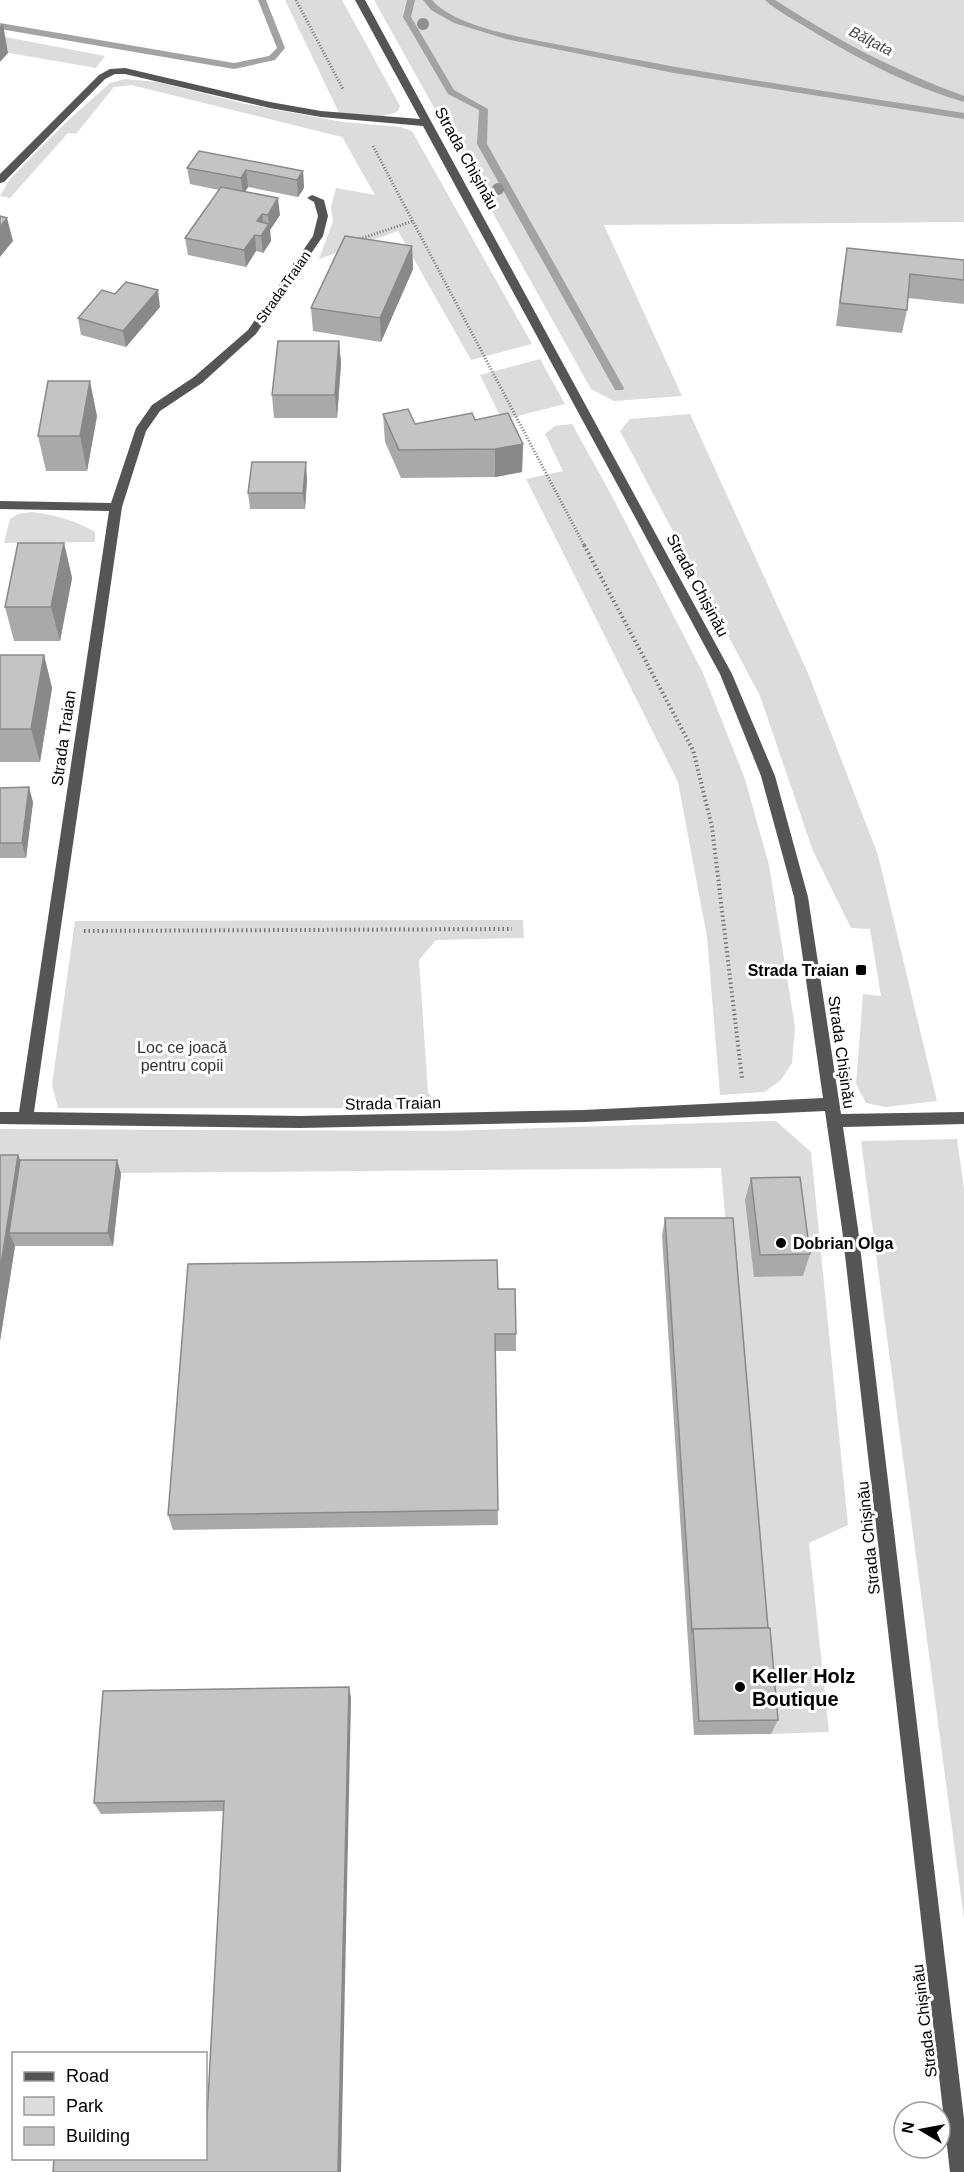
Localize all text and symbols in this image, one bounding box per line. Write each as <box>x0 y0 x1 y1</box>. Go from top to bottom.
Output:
water label: Bălţata <box>847 22 896 59</box>
street label: Strada Chișinău <box>432 104 502 212</box>
street label: Strada Traian <box>252 248 314 326</box>
street label: Strada Chișinău <box>663 531 732 639</box>
street label: Strada Traian <box>48 689 79 787</box>
place label: Strada Traian <box>748 962 849 979</box>
marker: Strada Traian <box>854 963 868 977</box>
street label: Strada Chișinău <box>825 995 858 1110</box>
park label: Loc ce joacă pentru copii <box>137 1039 227 1074</box>
street label: Strada Traian <box>345 1094 441 1113</box>
place label: Dobrian Olga <box>793 1235 894 1252</box>
marker: Dobrian Olga <box>774 1236 788 1250</box>
street label: Strada Chișinău <box>854 1480 883 1595</box>
place label: Keller Holz Boutique <box>752 1665 855 1710</box>
marker: Keller Holz Boutique <box>733 1680 747 1694</box>
street label: Strada Chișinău <box>909 1963 940 2078</box>
legend <box>12 2052 207 2160</box>
text: Road <box>66 2066 109 2086</box>
text: Park <box>66 2096 104 2116</box>
north arrow <box>892 2100 952 2160</box>
text: N <box>898 2120 917 2135</box>
text: Building <box>66 2126 130 2146</box>

